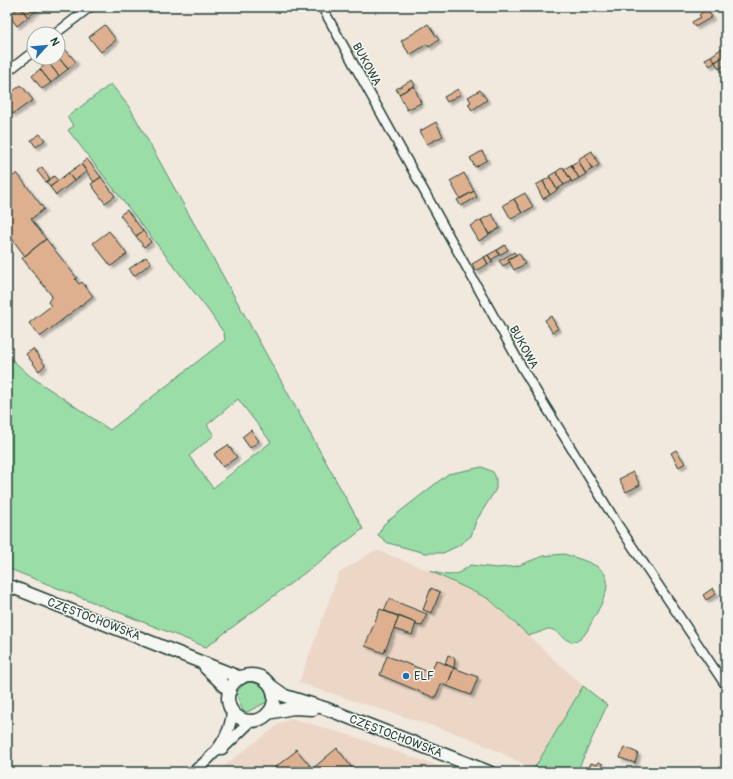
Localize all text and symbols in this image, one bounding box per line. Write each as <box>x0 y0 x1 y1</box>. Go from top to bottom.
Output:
north arrow <box>26 26 66 66</box>
text: N <box>47 35 62 48</box>
street label: BUKOWA <box>349 40 385 89</box>
street label: BUKOWA <box>506 323 542 372</box>
street label: CZĘSTOCHOWSKA <box>45 595 143 644</box>
place label: ELF <box>414 669 434 684</box>
marker: ELF <box>401 671 411 681</box>
street label: CZĘSTOCHOWSKA <box>347 712 445 761</box>

